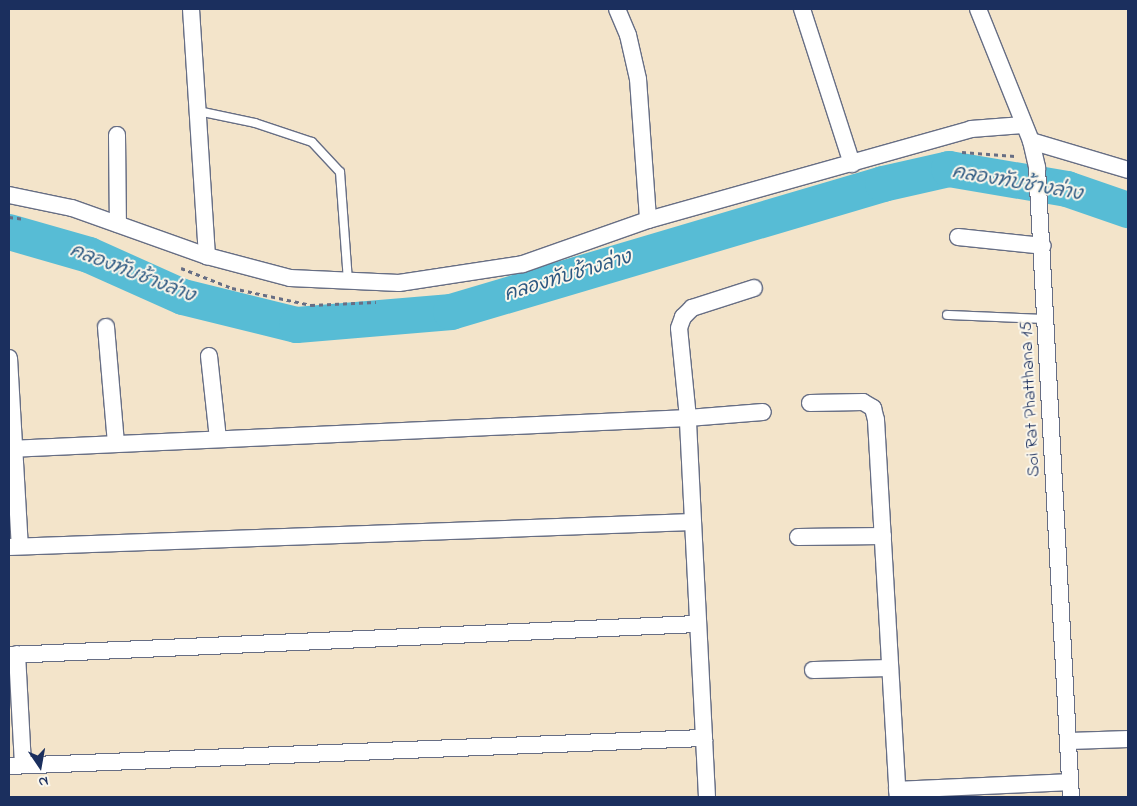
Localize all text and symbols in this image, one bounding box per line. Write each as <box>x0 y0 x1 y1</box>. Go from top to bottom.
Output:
water label: คลองทับช้างล่าง <box>950 161 1084 207</box>
water label: คลองทับช้างล่าง <box>66 240 198 308</box>
water label: คลองทับช้างล่าง <box>502 247 634 307</box>
street label: Soi Rat Phatthana 15 <box>1016 321 1046 477</box>
north arrow <box>15 741 65 791</box>
text: N <box>36 770 50 792</box>

